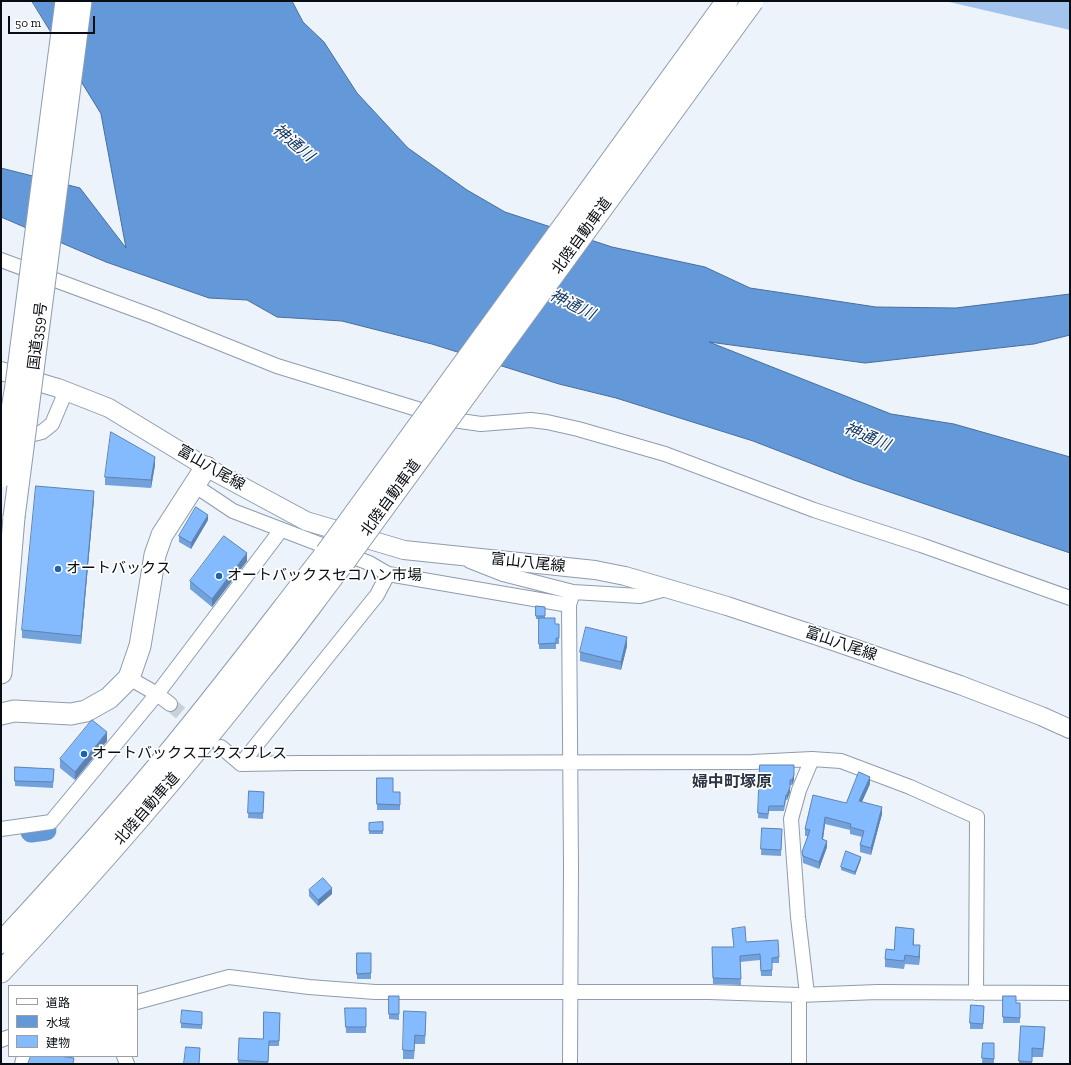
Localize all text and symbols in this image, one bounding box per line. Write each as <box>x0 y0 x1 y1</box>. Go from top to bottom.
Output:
scale bar <box>10 8 97 34</box>
text: 50 m <box>15 16 41 30</box>
water label: 神通川 <box>268 120 318 166</box>
street label: 北陸自動車道 <box>548 194 616 278</box>
water label: 神通川 <box>546 286 598 324</box>
street label: 国道359号 <box>25 301 51 371</box>
water label: 神通川 <box>841 419 893 455</box>
street label: 富山八尾線 <box>174 441 248 495</box>
street label: 北陸自動車道 <box>357 456 425 540</box>
street label: 富山八尾線 <box>490 550 566 576</box>
place label: オートバックス <box>66 560 171 578</box>
marker: オートバックス <box>53 564 63 574</box>
place label: オートバックスセコハン市場 <box>227 567 422 585</box>
marker: オートバックスセコハン市場 <box>214 571 224 581</box>
street label: 富山八尾線 <box>803 623 879 665</box>
place label: オートバックスエクスプレス <box>92 745 287 763</box>
marker: オートバックスエクスプレス <box>79 749 89 759</box>
street label: 北陸自動車道 <box>111 769 183 849</box>
district label: 婦中町塚原 <box>692 772 772 792</box>
legend <box>8 985 138 1057</box>
text: 道路 <box>46 996 70 1010</box>
text: 水域 <box>46 1016 70 1030</box>
text: 建物 <box>46 1036 70 1050</box>

